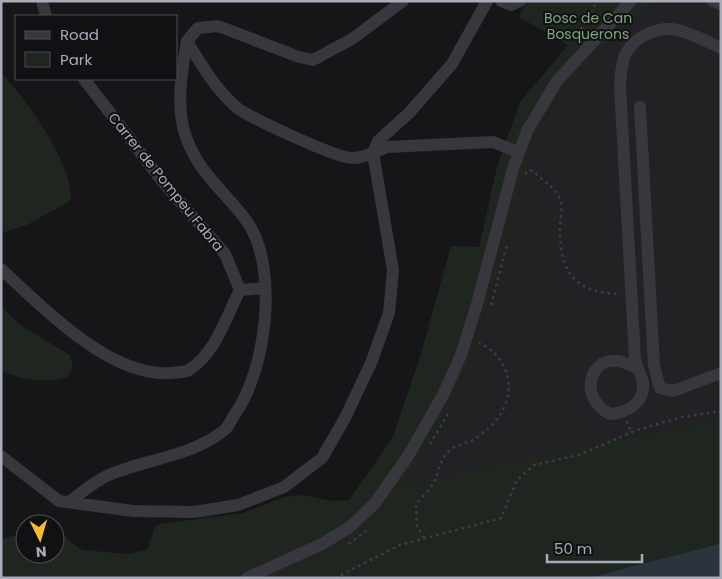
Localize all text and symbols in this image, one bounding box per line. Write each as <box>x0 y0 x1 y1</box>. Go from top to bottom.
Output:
park label: Bosc de Can Bosquerons <box>544 8 632 44</box>
legend <box>15 15 178 80</box>
text: Road <box>60 24 99 45</box>
text: Park <box>60 49 92 70</box>
street label: Carrer de Pompeu Fabra <box>104 108 228 256</box>
north arrow <box>15 514 65 564</box>
scale bar <box>547 532 642 564</box>
text: 50 m <box>554 538 592 559</box>
text: N <box>35 542 47 562</box>

